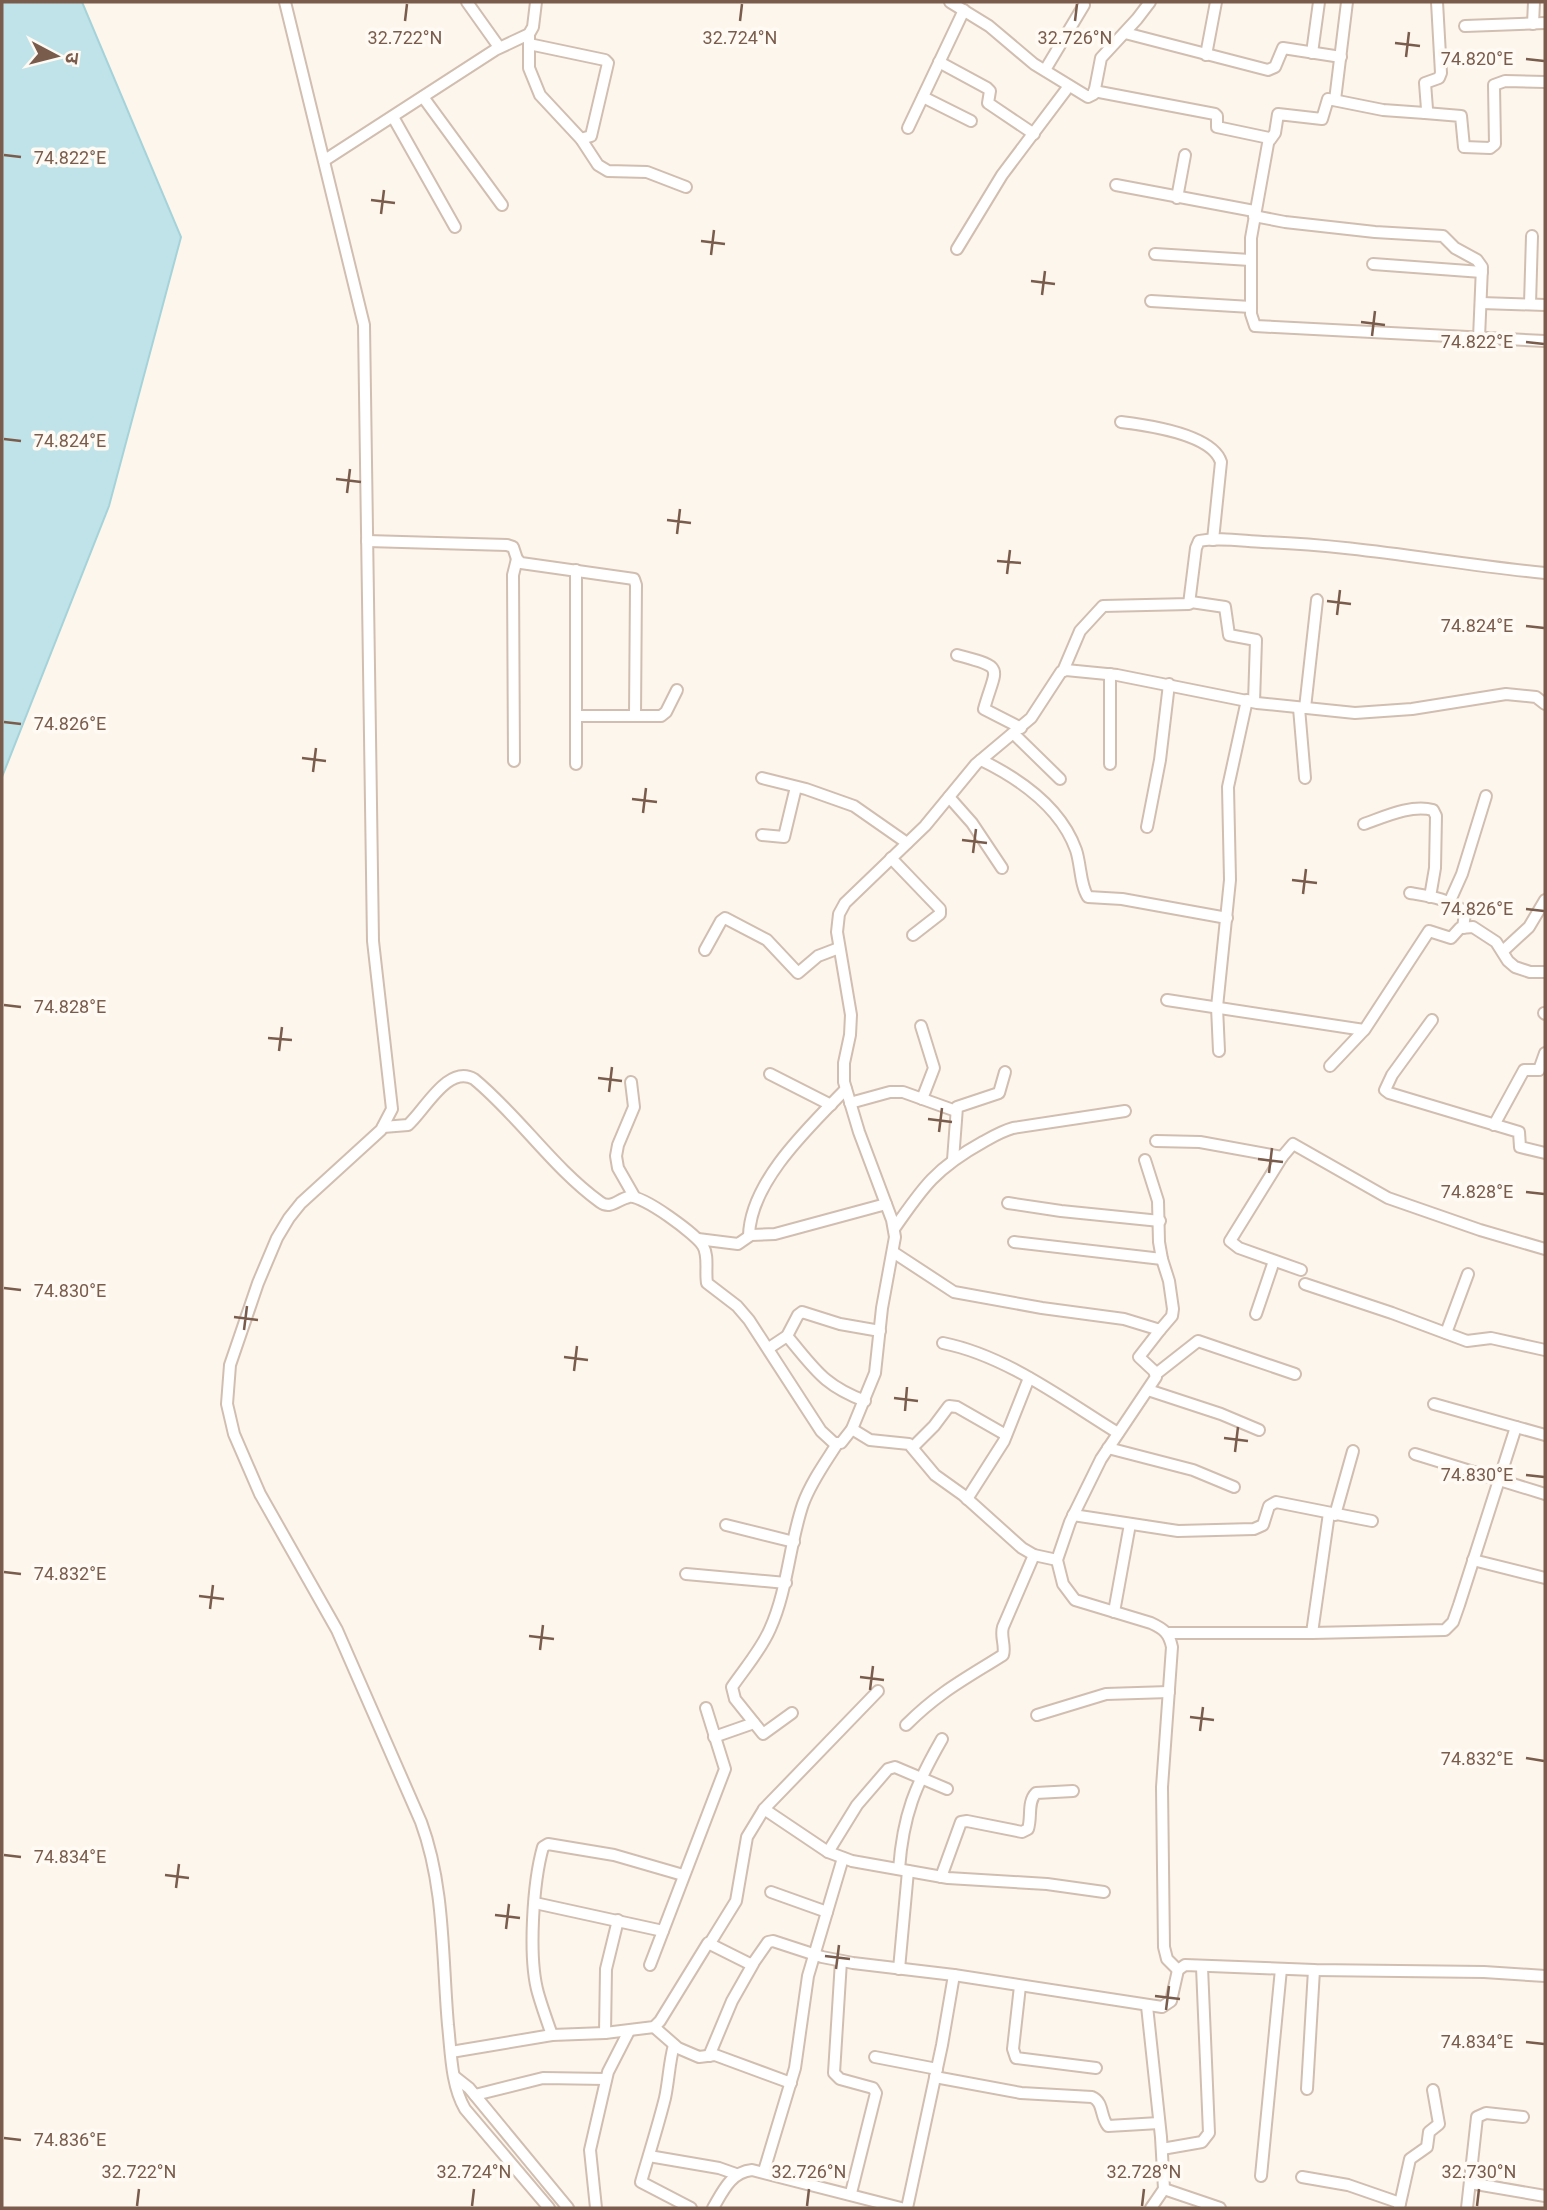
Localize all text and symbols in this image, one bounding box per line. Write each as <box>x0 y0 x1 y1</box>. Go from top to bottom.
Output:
north arrow <box>21 21 91 91</box>
text: 32.722°N <box>368 27 442 48</box>
text: 32.724°N <box>703 27 777 48</box>
text: 32.726°N <box>1038 27 1112 48</box>
text: 74.820°E <box>1441 48 1513 69</box>
text: उ <box>60 51 84 66</box>
text: 74.822°E <box>34 147 106 168</box>
text: 74.822°E <box>1441 331 1513 352</box>
text: 74.824°E <box>34 430 106 451</box>
text: 74.824°E <box>1441 615 1513 636</box>
text: 74.826°E <box>34 713 106 734</box>
text: 74.826°E <box>1441 898 1513 919</box>
text: 74.828°E <box>34 996 106 1017</box>
text: 74.828°E <box>1441 1181 1513 1202</box>
text: 74.830°E <box>34 1280 106 1301</box>
text: 74.830°E <box>1441 1464 1513 1485</box>
text: 74.832°E <box>34 1563 106 1584</box>
text: 74.832°E <box>1441 1748 1513 1769</box>
text: 74.834°E <box>34 1846 106 1867</box>
text: 74.834°E <box>1441 2031 1513 2052</box>
text: 74.836°E <box>34 2129 106 2150</box>
text: 32.722°N <box>102 2161 176 2182</box>
text: 32.724°N <box>437 2161 511 2182</box>
text: 32.726°N <box>772 2161 846 2182</box>
text: 32.728°N <box>1107 2161 1181 2182</box>
text: 32.730°N <box>1442 2161 1516 2182</box>

